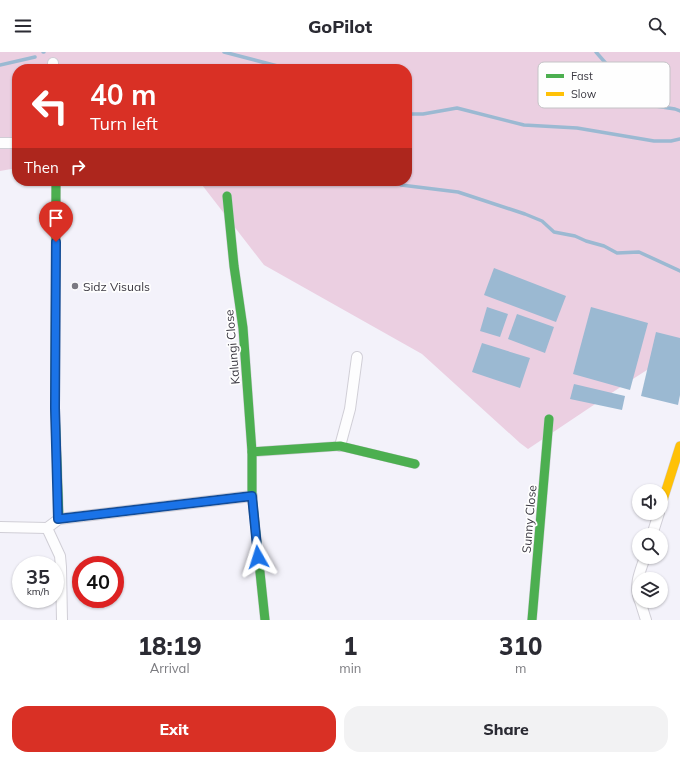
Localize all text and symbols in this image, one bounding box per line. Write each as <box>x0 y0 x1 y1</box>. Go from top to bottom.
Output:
icon: menu <box>12 15 34 37</box>
text: GoPilot <box>308 15 372 38</box>
icon: search <box>646 15 668 37</box>
legend <box>538 62 670 108</box>
text: Fast <box>571 69 593 83</box>
text: 40 m <box>90 77 156 112</box>
icon: left <box>24 80 76 132</box>
text: Slow <box>571 87 597 101</box>
text: Turn left <box>90 112 158 135</box>
icon: right <box>67 156 89 178</box>
text: Then <box>24 158 59 177</box>
pin <box>39 201 73 242</box>
icon: arrive <box>45 207 67 229</box>
place label: Sidz Visuals <box>83 279 150 294</box>
marker: Sidz Visuals <box>70 281 80 291</box>
street label: Kalungi Close <box>221 309 243 385</box>
street label: Sunny Close <box>519 484 539 554</box>
map controls <box>632 484 668 608</box>
button: sound <box>632 484 668 520</box>
button: search <box>632 528 668 564</box>
position arrow <box>237 536 279 578</box>
speed limit sign: 40 <box>72 556 124 608</box>
text: 35 <box>26 564 50 589</box>
button: layers <box>632 572 668 608</box>
text: km/h <box>27 585 49 598</box>
text: 18:19 <box>138 631 202 661</box>
text: 1 <box>343 631 358 661</box>
text: 310 <box>499 631 542 661</box>
text: Arrival <box>150 660 190 676</box>
text: min <box>339 660 361 676</box>
text: m <box>515 660 526 676</box>
button: Exit <box>12 706 336 752</box>
button: Share <box>344 706 668 752</box>

